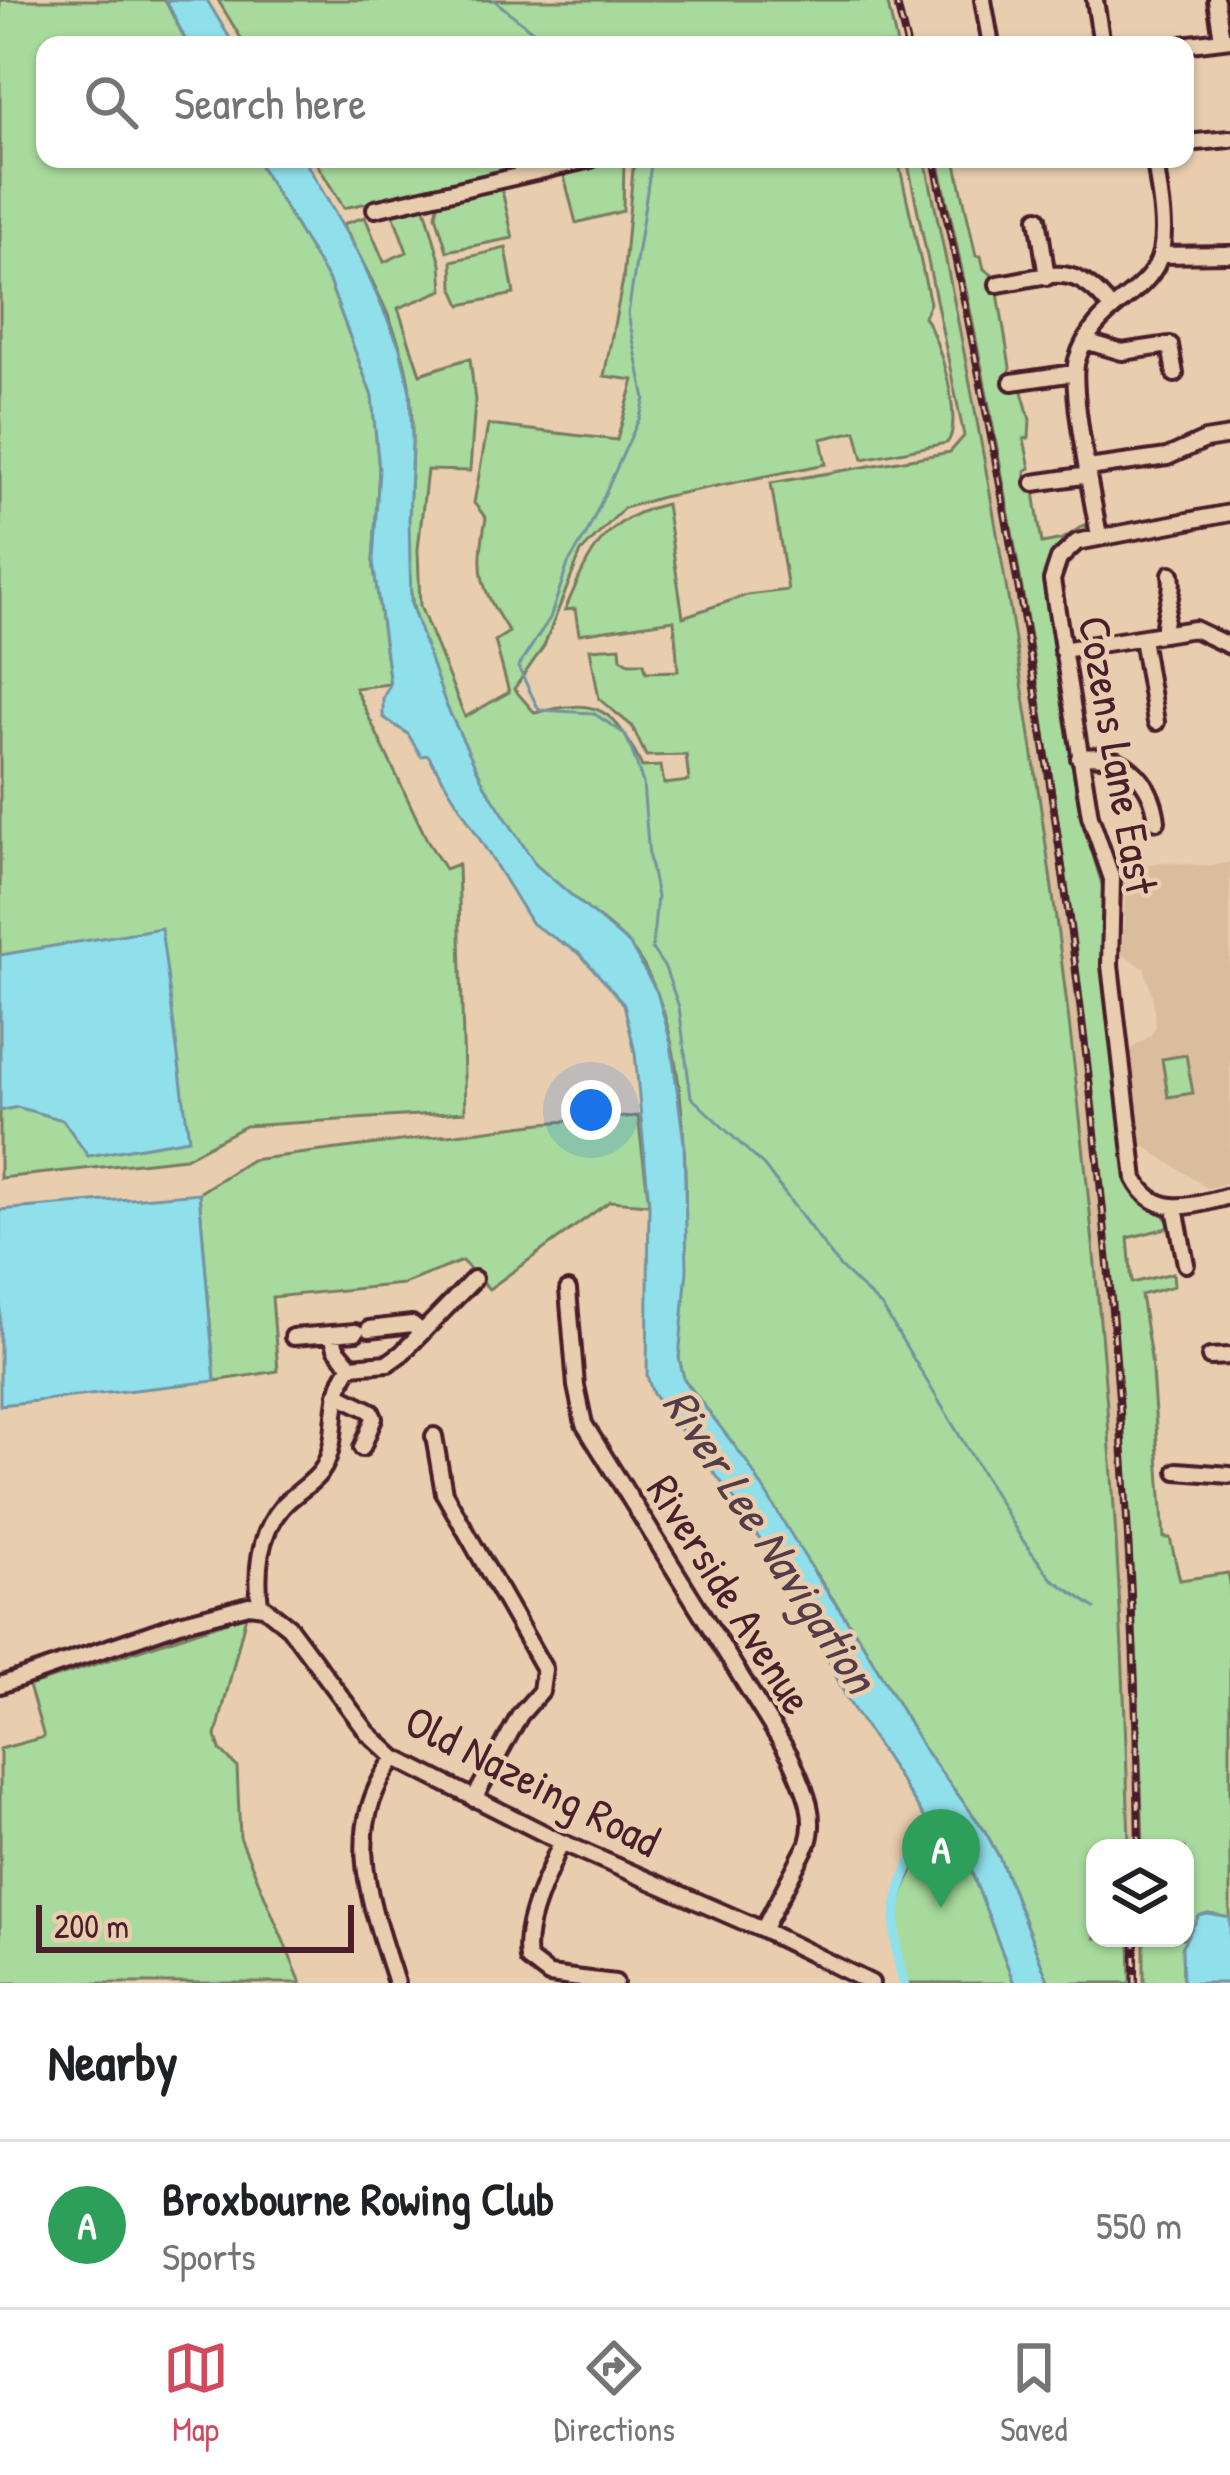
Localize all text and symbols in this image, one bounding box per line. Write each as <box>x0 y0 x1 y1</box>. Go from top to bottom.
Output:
search box <box>36 36 1194 168</box>
icon: search <box>78 69 144 135</box>
text: Search here <box>174 72 366 133</box>
street label: Cozens Lane East <box>1065 611 1174 899</box>
your location <box>561 1080 621 1140</box>
water label: River Lee Navigation <box>648 1375 896 1708</box>
street label: Riverside Avenue <box>633 1463 829 1725</box>
street label: Old Nazeing Road <box>395 1690 671 1870</box>
pin: A <box>902 1809 980 1908</box>
map controls <box>1086 1839 1194 1947</box>
button: layers <box>1086 1839 1194 1947</box>
scale bar <box>36 1899 354 1952</box>
text: 200 m <box>54 1904 129 1948</box>
text: Nearby <box>48 2027 178 2096</box>
text: Broxbourne Rowing Club <box>162 2168 554 2229</box>
text: A <box>77 2198 97 2251</box>
text: 550 m <box>1096 2198 1182 2251</box>
text: Sports <box>162 2229 256 2282</box>
tab: Map <box>163 2335 229 2451</box>
tab: Directions <box>554 2335 675 2451</box>
tab: Saved <box>1000 2335 1067 2451</box>

